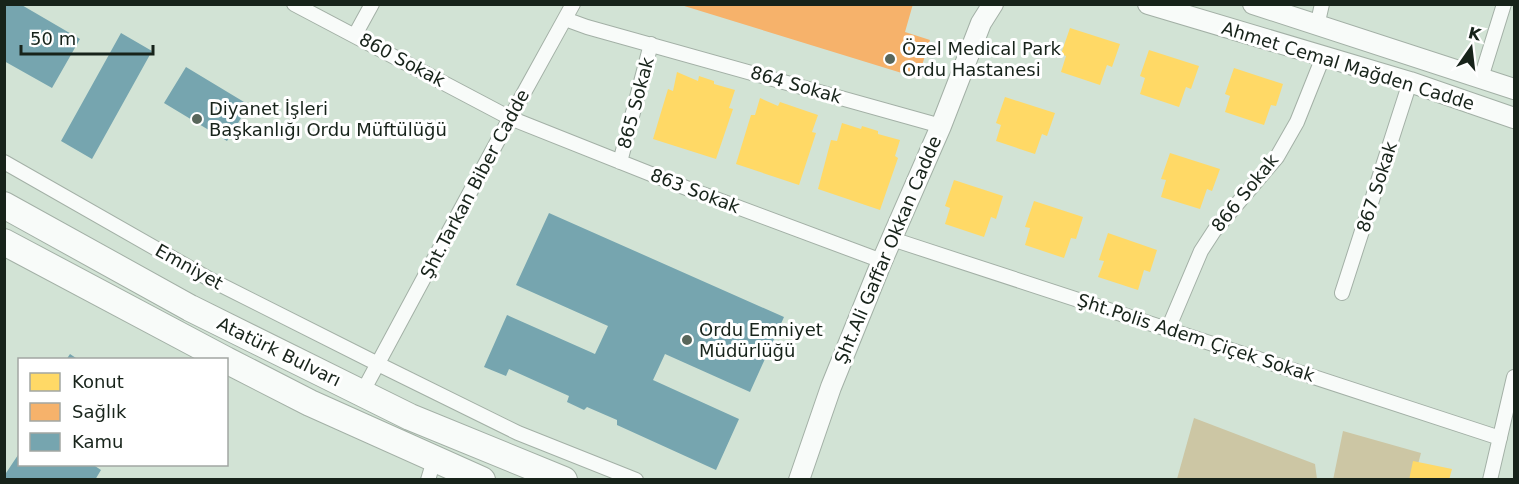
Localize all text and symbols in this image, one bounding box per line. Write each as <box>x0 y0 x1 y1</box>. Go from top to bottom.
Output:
street label: Ahmet Cemal Mağden Cadde <box>1219 17 1477 114</box>
scale bar <box>21 18 153 56</box>
north arrow <box>1441 18 1501 78</box>
text: K <box>1466 23 1483 45</box>
text: 50 m <box>30 28 76 49</box>
street label: 860 Sokak <box>356 28 449 91</box>
place label: Özel Medical Park Ordu Hastanesi <box>902 38 1062 80</box>
marker: Özel Medical Park Ordu Hastanesi <box>883 52 897 66</box>
street label: 865 Sokak <box>613 54 658 151</box>
street label: 864 Sokak <box>748 61 845 108</box>
street label: Şht.Tarkan Biber Cadde <box>416 86 533 282</box>
place label: Diyanet İşleri Başkanlığı Ordu Müftülüğü <box>209 98 447 140</box>
marker: Diyanet İşleri Başkanlığı Ordu Müftülüğü <box>190 112 204 126</box>
street label: Şht.Ali Gaffar Okkan Cadde <box>830 133 945 367</box>
street label: 867 Sokak <box>1352 138 1401 235</box>
street label: 866 Sokak <box>1207 149 1283 236</box>
street label: 863 Sokak <box>648 164 743 217</box>
street label: Emniyet <box>152 239 227 294</box>
street label: Şht.Polis Adem Çiçek Sokak <box>1075 289 1318 386</box>
street label: Atatürk Bulvarı <box>214 313 344 391</box>
place label: Ordu Emniyet Müdürlüğü <box>699 319 823 361</box>
marker: Ordu Emniyet Müdürlüğü <box>680 333 694 347</box>
legend <box>18 358 228 466</box>
text: Konut <box>72 371 124 392</box>
text: Sağlık <box>72 401 127 422</box>
text: Kamu <box>72 431 123 452</box>

